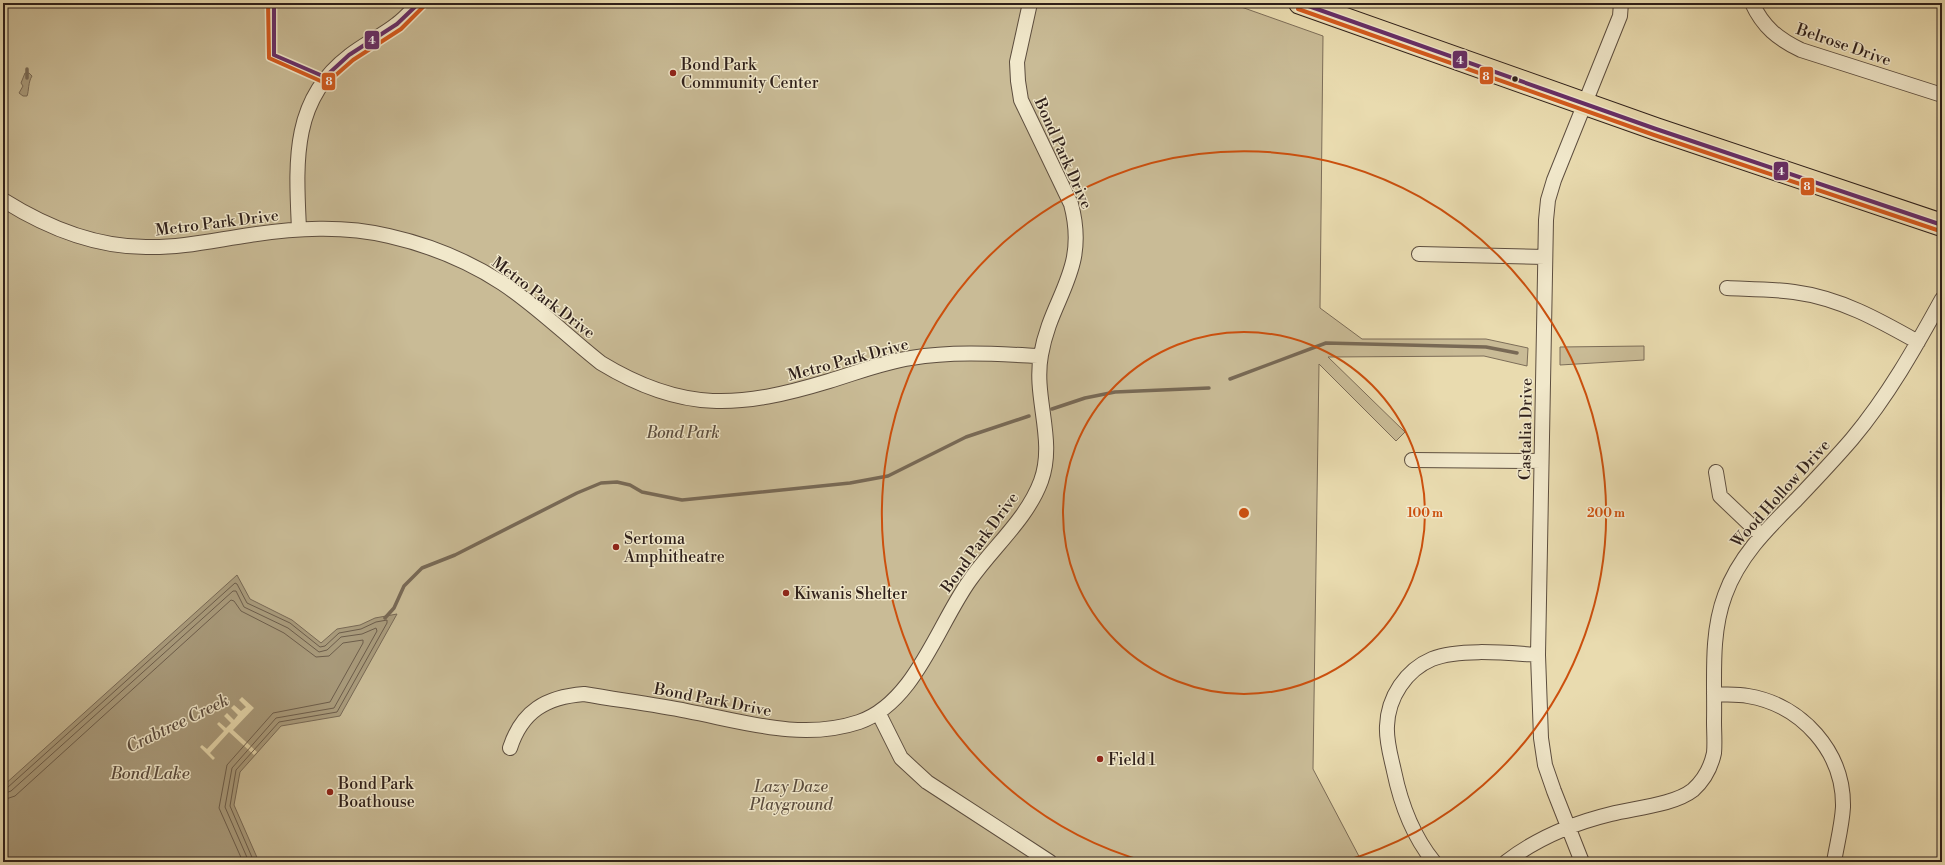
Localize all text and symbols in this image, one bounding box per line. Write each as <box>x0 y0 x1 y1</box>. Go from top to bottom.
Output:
street label: Belrose Drive <box>1793 19 1894 71</box>
line badge: 4 <box>364 30 380 50</box>
text: 4 <box>368 34 376 48</box>
line badge: 4 <box>1452 50 1468 69</box>
text: 4 <box>1456 54 1464 68</box>
place label: Bond Park Community Center <box>680 55 819 93</box>
line badge: 8 <box>1479 66 1494 85</box>
marker: Bond Park Community Center <box>668 68 678 78</box>
text: 8 <box>1482 70 1490 84</box>
line badge: 8 <box>321 72 336 91</box>
unlabelled marker <box>1510 74 1520 84</box>
text: 8 <box>325 75 333 89</box>
street label: Bond Park Drive <box>1029 94 1097 212</box>
line badge: 4 <box>1773 161 1789 181</box>
text: 4 <box>1777 165 1785 179</box>
line badge: 8 <box>1800 177 1815 196</box>
text: 8 <box>1803 180 1811 194</box>
street label: Metro Park Drive <box>154 205 280 240</box>
street label: Metro Park Drive <box>488 252 599 343</box>
street label: Metro Park Drive <box>786 334 911 386</box>
street label: Castalia Drive <box>1515 378 1537 480</box>
park label: Bond Park <box>645 423 720 443</box>
street label: Wood Hollow Drive <box>1726 435 1835 553</box>
street label: Bond Park Drive <box>936 488 1023 598</box>
centre of rings <box>1237 506 1251 520</box>
text: 100 m <box>1407 506 1443 521</box>
text: 200 m <box>1587 506 1625 521</box>
place label: Sertoma Amphitheatre <box>623 529 725 567</box>
marker: Sertoma Amphitheatre <box>611 542 621 552</box>
place label: Kiwanis Shelter <box>794 584 907 604</box>
marker: Kiwanis Shelter <box>781 588 791 598</box>
street label: Bond Park Drive <box>651 679 773 721</box>
water label: Crabtree Creek <box>122 689 233 758</box>
place label: Field 1 <box>1108 750 1156 770</box>
marker: Field 1 <box>1095 754 1105 764</box>
water label: Bond Lake <box>109 763 190 785</box>
place label: Bond Park Boathouse <box>337 774 415 812</box>
park label: Lazy Daze Playground <box>749 777 833 815</box>
marker: Bond Park Boathouse <box>325 787 335 797</box>

